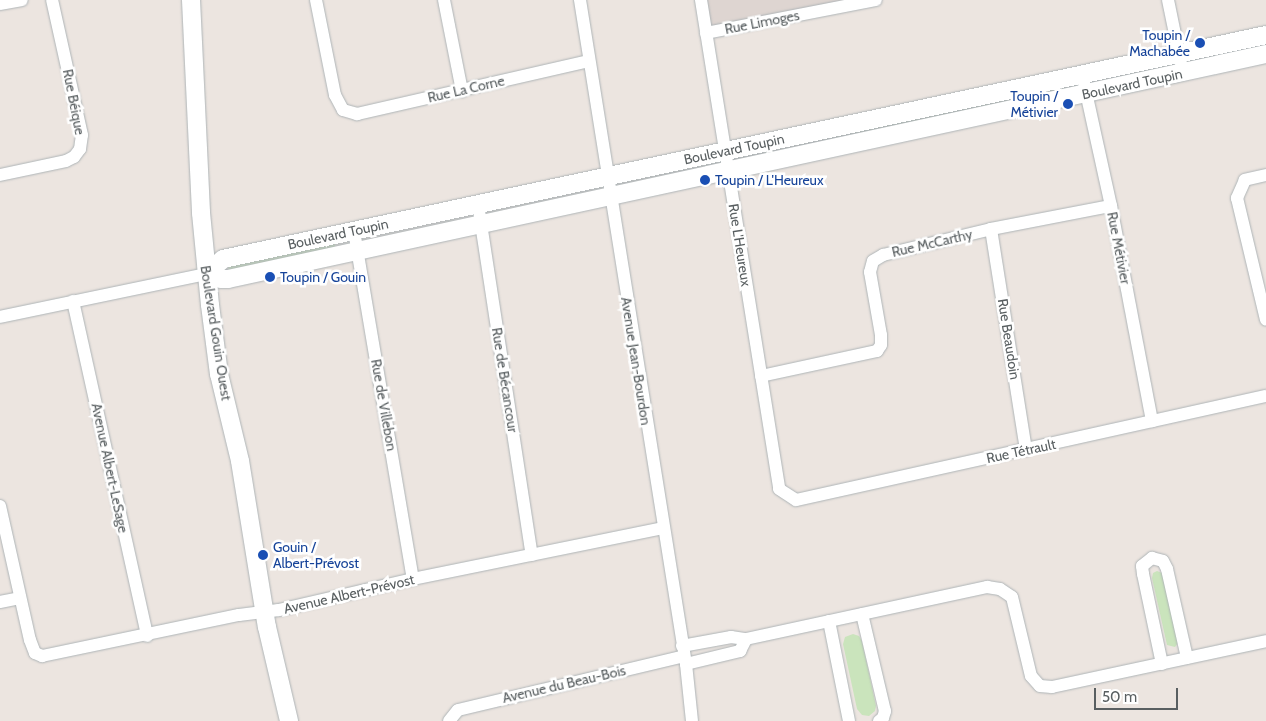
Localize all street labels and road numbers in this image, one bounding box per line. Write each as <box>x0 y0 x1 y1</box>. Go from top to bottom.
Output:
street label: Rue Limoges <box>723 7 801 37</box>
street label: Boulevard Toupin <box>1080 65 1184 103</box>
street label: Rue Béique <box>59 68 89 136</box>
street label: Rue La Corne <box>426 72 506 106</box>
street label: Boulevard Toupin <box>682 130 786 168</box>
street label: Rue L'Heureux <box>725 202 755 288</box>
street label: Rue Métivier <box>1104 210 1134 286</box>
street label: Boulevard Toupin <box>286 215 390 253</box>
street label: Rue McCarthy <box>890 226 974 260</box>
street label: Boulevard Gouin Ouest <box>197 264 235 402</box>
street label: Avenue Jean-Bourdon <box>618 296 654 426</box>
street label: Rue Beaudoin <box>994 297 1024 381</box>
street label: Rue de Bécancour <box>488 326 522 434</box>
street label: Rue de Villebon <box>368 358 400 452</box>
street label: Avenue Albert-LeSage <box>88 402 132 534</box>
street label: Rue Tétrault <box>985 435 1057 467</box>
street label: Avenue Albert-Prévost <box>282 571 416 617</box>
street label: Avenue du Beau-Bois <box>501 662 627 706</box>

